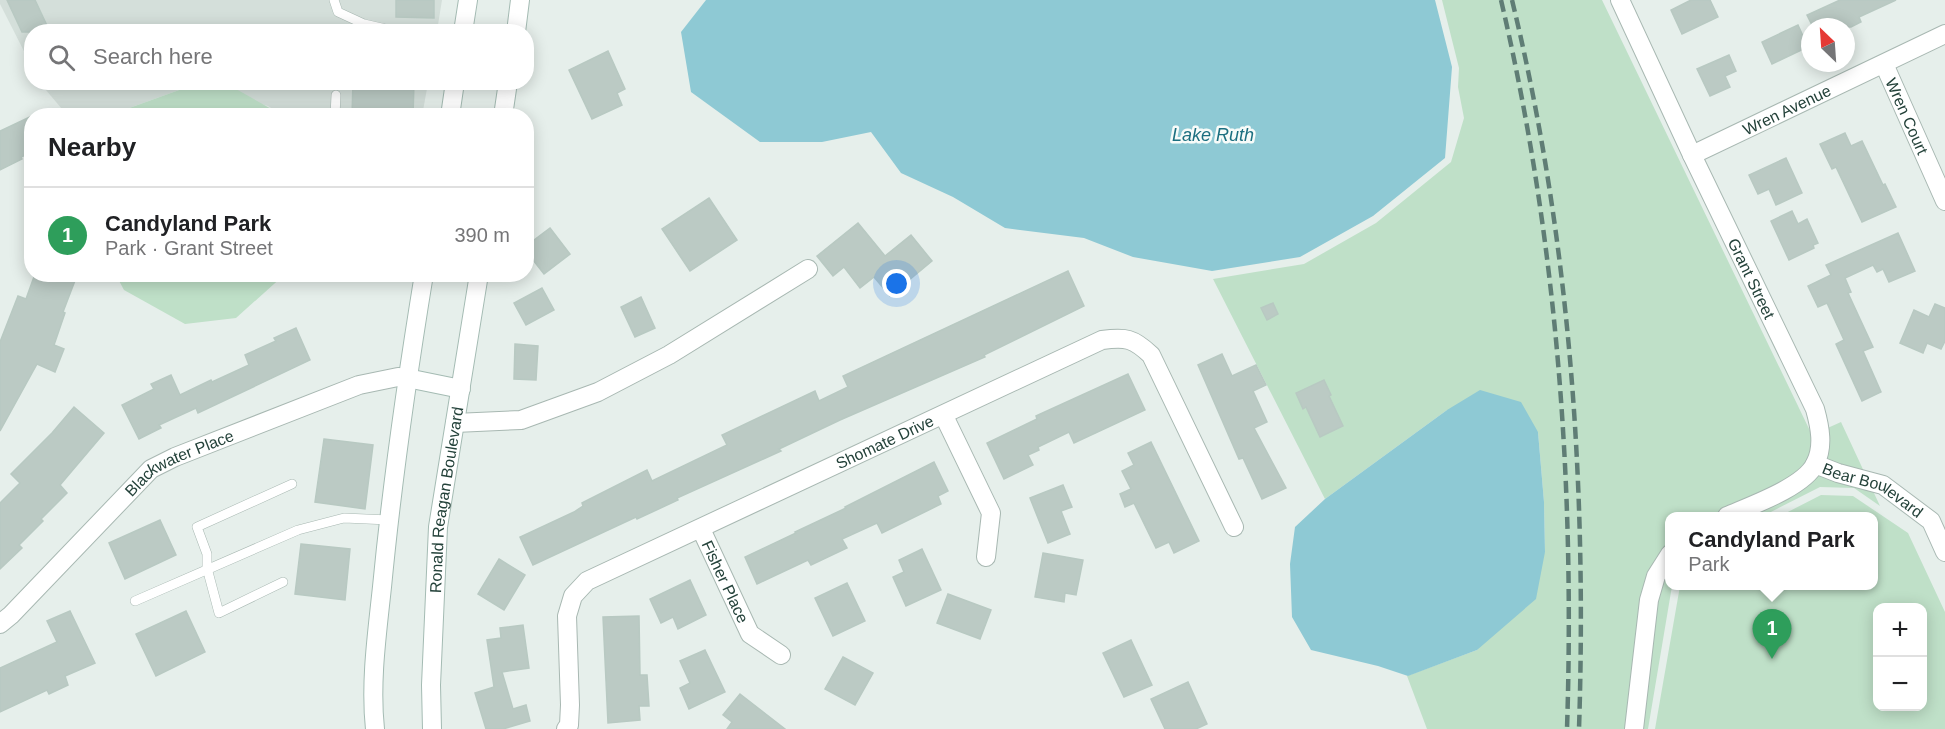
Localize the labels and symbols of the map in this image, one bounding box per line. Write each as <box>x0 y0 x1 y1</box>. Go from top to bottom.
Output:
north arrow <box>1801 18 1855 72</box>
street label: Wren Court <box>1882 76 1931 157</box>
street label: Wren Avenue <box>1740 82 1834 138</box>
water label: Lake Ruth <box>1172 125 1254 145</box>
street label: Grant Street <box>1725 236 1778 322</box>
your location <box>882 269 911 298</box>
street label: Ronald Reagan Boulevard <box>427 406 466 593</box>
street label: Shomate Drive <box>833 412 936 472</box>
street label: Blackwater Place <box>122 427 236 500</box>
street label: Bear Boulevard <box>1820 460 1926 521</box>
street label: Fisher Place <box>699 538 752 626</box>
pin: 1 <box>1752 610 1792 659</box>

